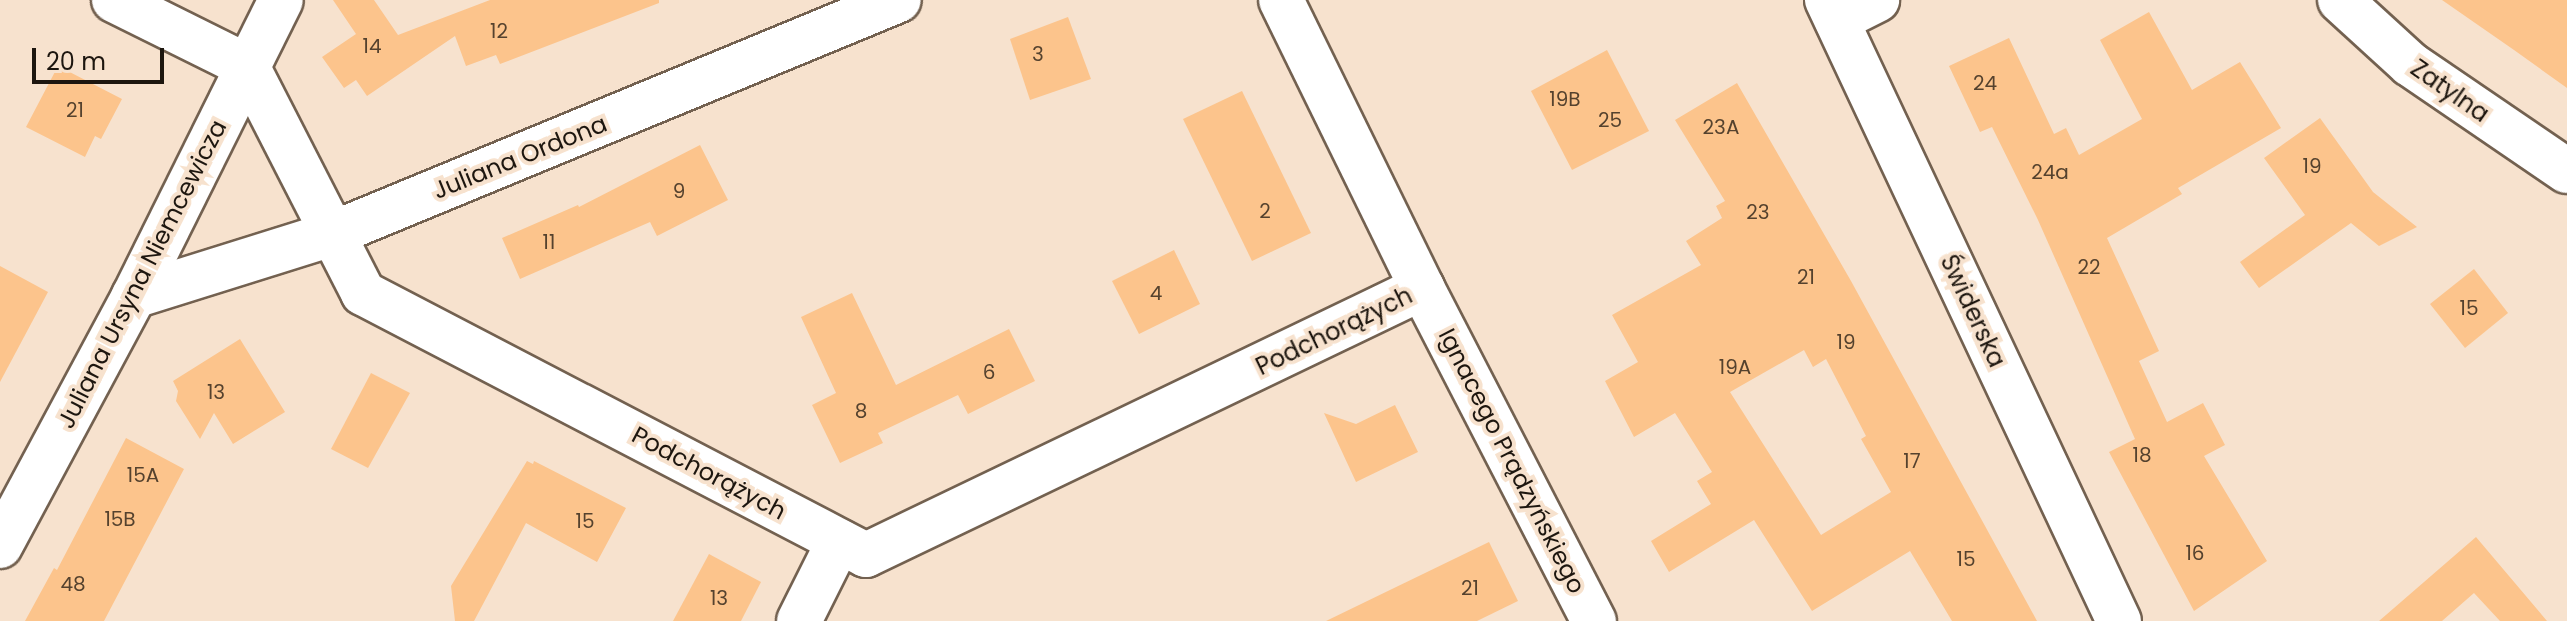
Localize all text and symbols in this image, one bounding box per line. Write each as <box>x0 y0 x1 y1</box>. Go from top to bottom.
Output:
house number: 12 <box>490 19 508 43</box>
scale bar <box>36 32 168 82</box>
house number: 14 <box>363 34 381 58</box>
house number: 3 <box>1032 42 1044 66</box>
text: 20 m <box>46 45 106 78</box>
street label: Zatylna <box>2405 54 2495 128</box>
house number: 24 <box>1973 71 1997 95</box>
house number: 19B <box>1549 87 1581 111</box>
house number: 21 <box>66 98 84 122</box>
house number: 25 <box>1598 108 1622 132</box>
street label: Juliana Ordona <box>429 109 611 205</box>
street label: Juliana Ursyna Niemcewicza <box>51 115 233 433</box>
house number: 23A <box>1703 115 1739 139</box>
house number: 19 <box>2303 154 2321 178</box>
house number: 24a <box>2031 160 2069 184</box>
house number: 9 <box>673 179 685 203</box>
house number: 2 <box>1259 199 1271 223</box>
house number: 23 <box>1746 200 1770 224</box>
house number: 11 <box>543 230 555 254</box>
street label: Świderska <box>1934 250 2012 372</box>
house number: 22 <box>2078 255 2100 279</box>
house number: 21 <box>1797 265 1815 289</box>
house number: 4 <box>1150 281 1162 305</box>
street label: Podchorążych <box>1251 281 1417 381</box>
house number: 15 <box>2460 296 2478 320</box>
street label: Ignacego Prądzyńskiego <box>1433 324 1591 598</box>
house number: 19 <box>1837 330 1855 354</box>
house number: 19A <box>1719 355 1751 379</box>
house number: 6 <box>983 360 995 384</box>
house number: 13 <box>207 380 225 404</box>
house number: 8 <box>855 399 867 423</box>
street label: Podchorążych <box>627 420 791 526</box>
house number: 18 <box>2132 443 2152 467</box>
house number: 17 <box>1903 449 1921 473</box>
house number: 15A <box>127 463 159 487</box>
house number: 15B <box>104 507 136 531</box>
house number: 15 <box>576 509 594 533</box>
house number: 16 <box>2185 541 2205 565</box>
house number: 15 <box>1957 547 1975 571</box>
house number: 48 <box>60 572 86 596</box>
house number: 21 <box>1461 576 1479 600</box>
house number: 13 <box>710 586 728 610</box>

